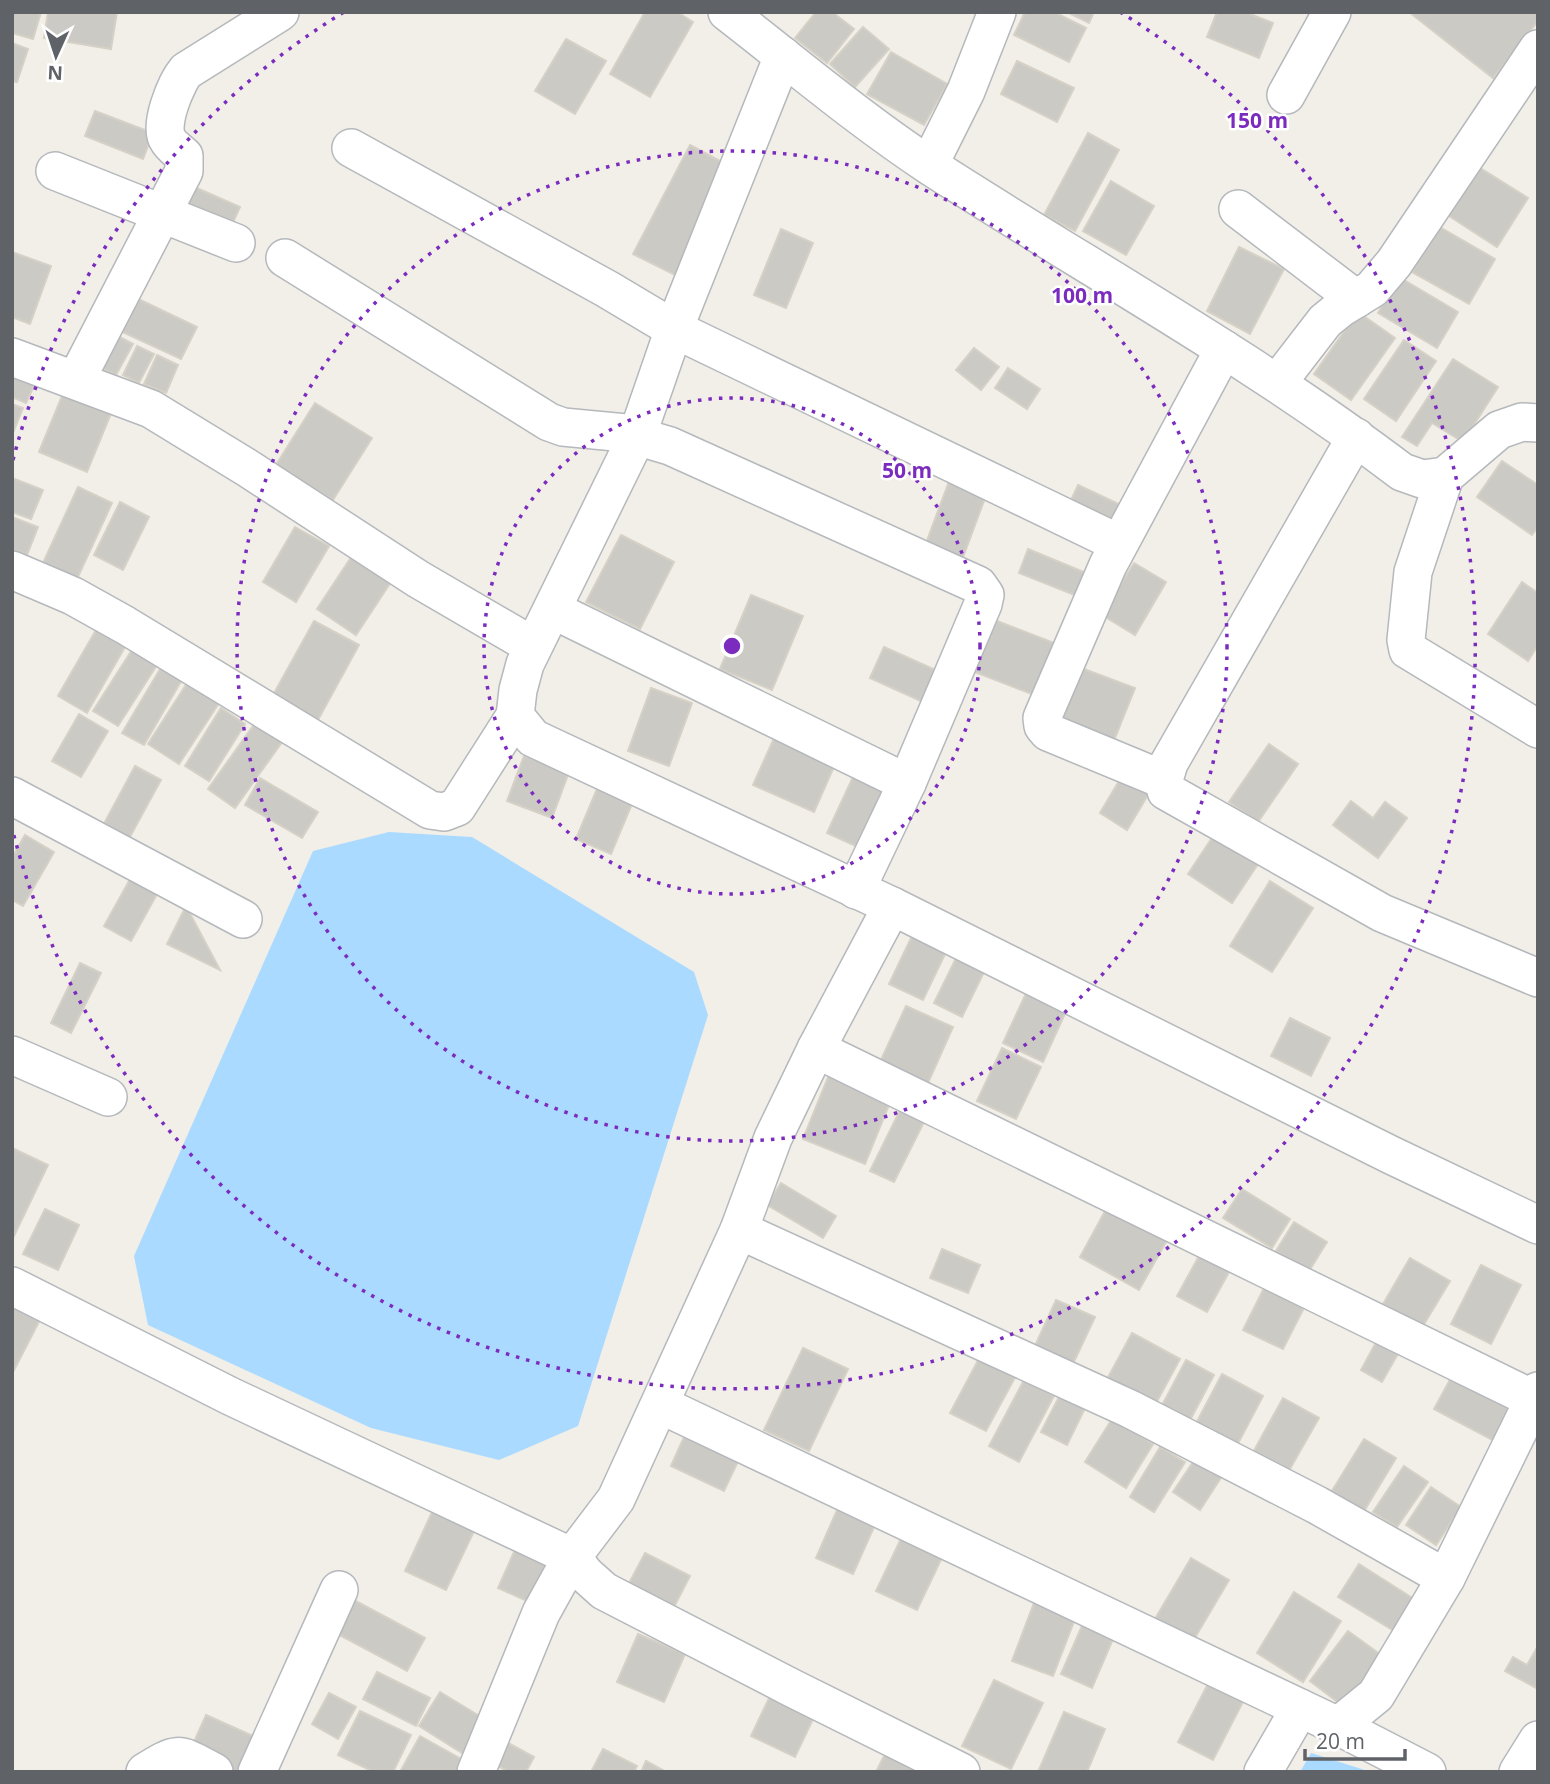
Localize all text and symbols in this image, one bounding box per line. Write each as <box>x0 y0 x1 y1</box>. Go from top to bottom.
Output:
north arrow <box>21 21 91 91</box>
text: N <box>47 60 64 86</box>
text: 150 m <box>1226 106 1288 134</box>
text: 100 m <box>1051 281 1113 309</box>
text: 50 m <box>882 456 932 484</box>
centre of rings <box>720 634 744 658</box>
scale bar <box>1305 1718 1405 1762</box>
text: 20 m <box>1316 1727 1365 1755</box>

